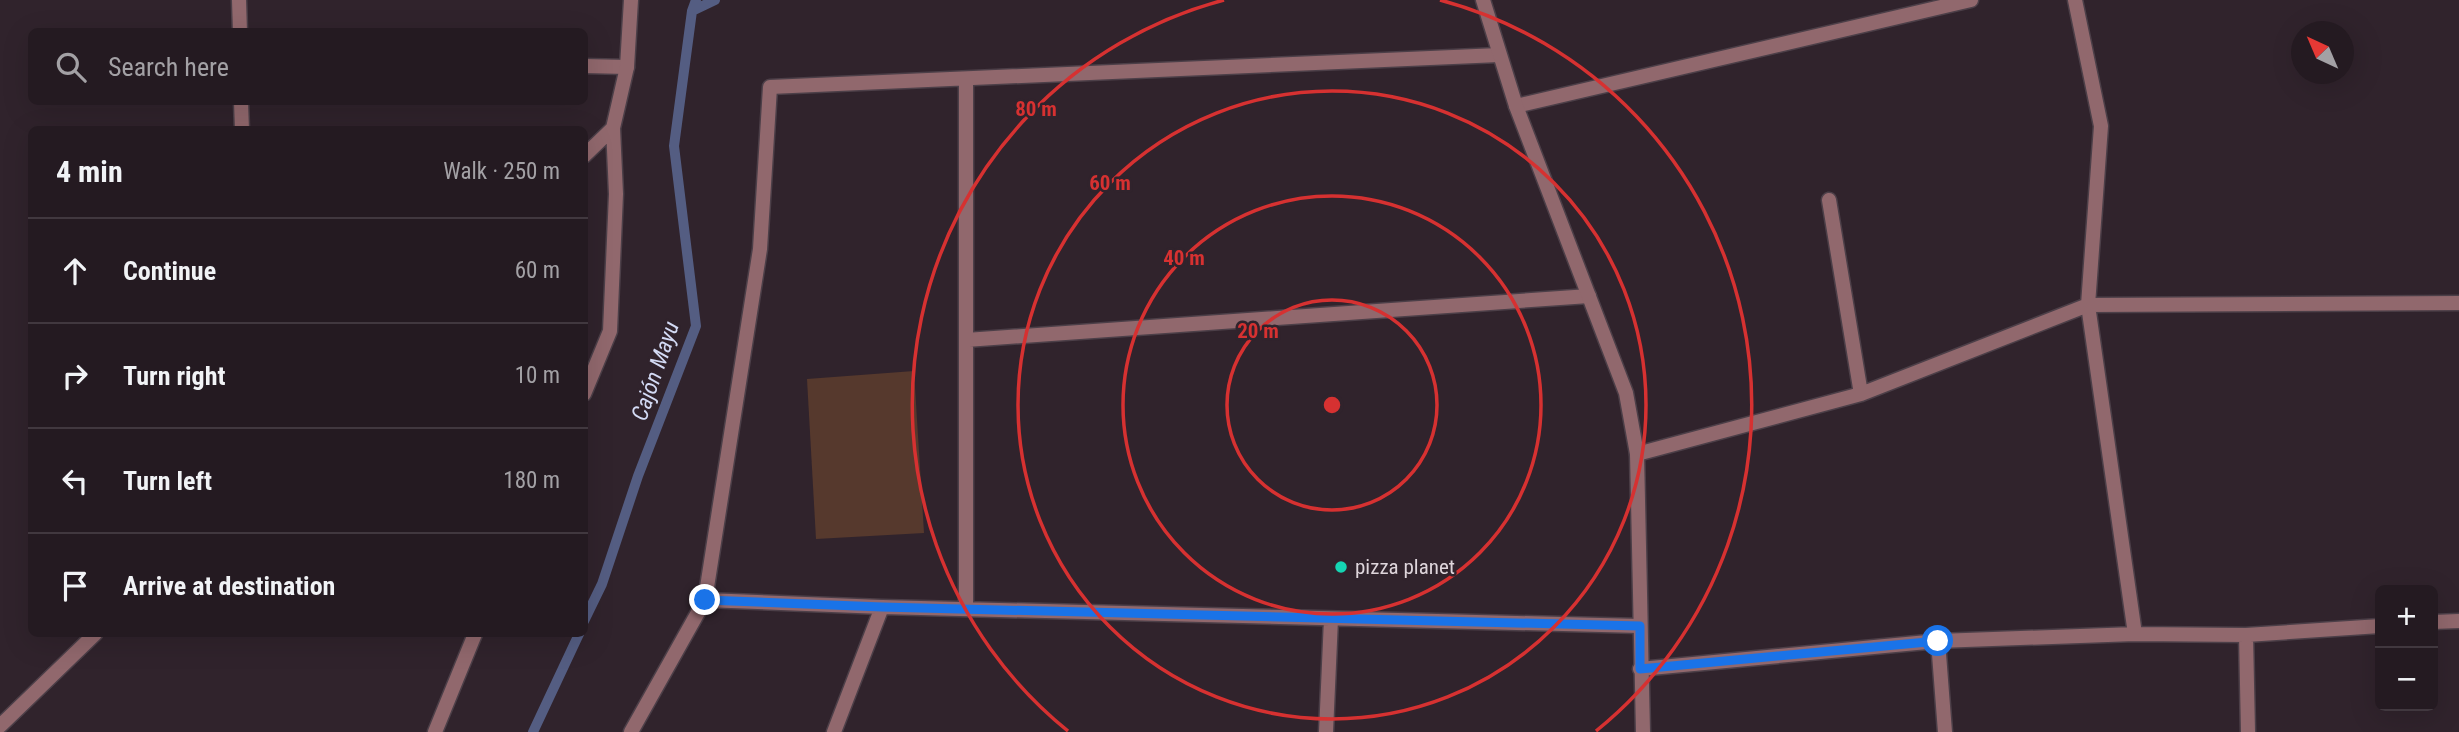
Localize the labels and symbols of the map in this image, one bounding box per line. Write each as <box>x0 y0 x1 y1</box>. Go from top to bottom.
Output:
north arrow <box>2291 21 2354 84</box>
text: 80 m <box>1015 97 1057 121</box>
text: 60 m <box>1089 171 1131 195</box>
text: 40 m <box>1163 246 1205 270</box>
water label: Cajón Mayu <box>626 318 685 424</box>
text: 20 m <box>1237 319 1279 343</box>
centre of rings <box>1320 393 1344 417</box>
place label: pizza planet <box>1355 555 1455 579</box>
marker: pizza planet <box>1333 559 1349 575</box>
route end <box>689 584 720 615</box>
route start <box>1922 625 1953 656</box>

